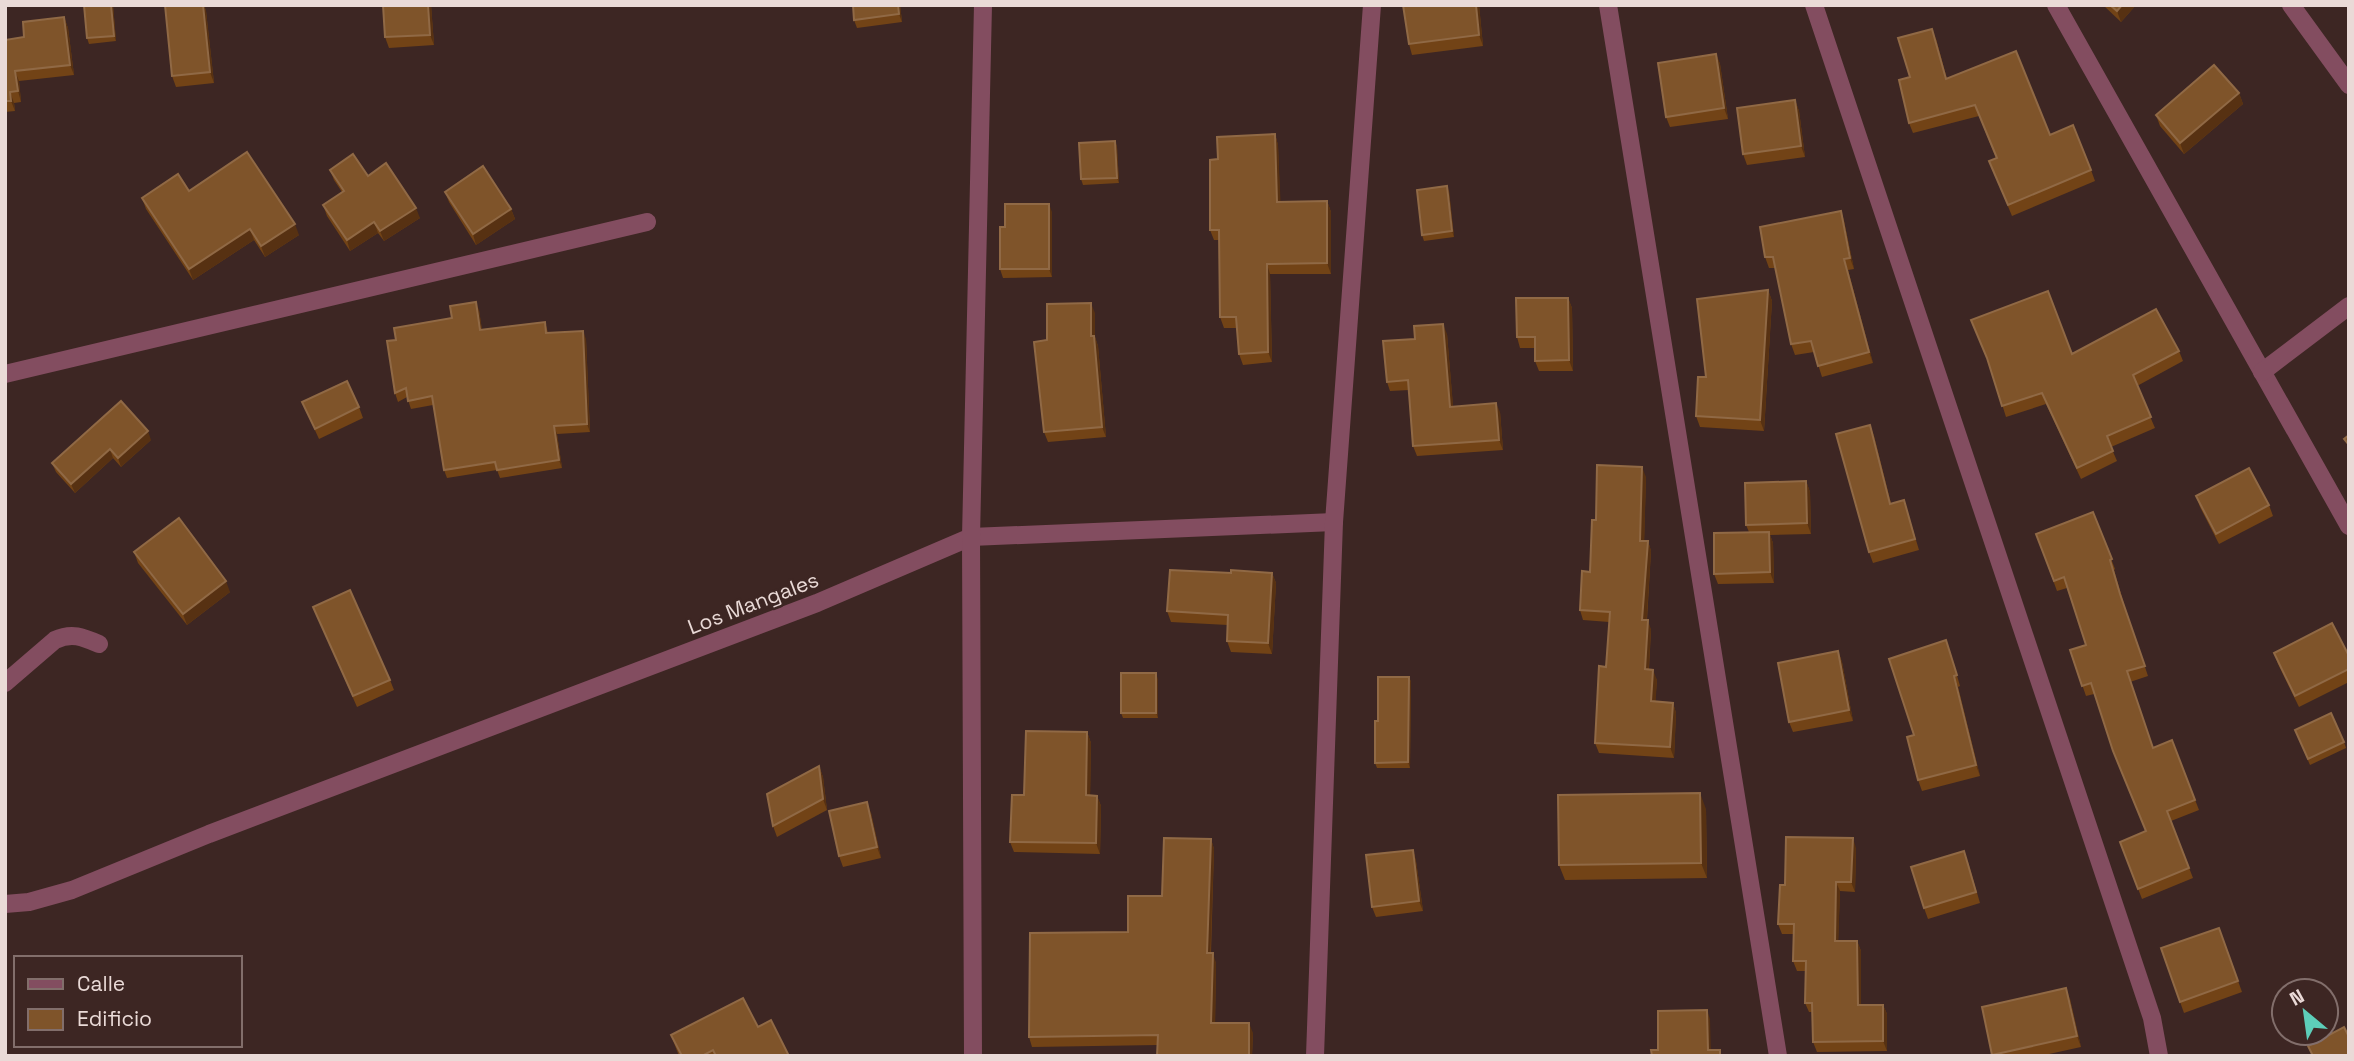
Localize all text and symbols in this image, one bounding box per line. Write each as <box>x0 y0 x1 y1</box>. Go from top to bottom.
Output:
street label: Los Mangales <box>684 566 822 640</box>
legend <box>14 956 242 1047</box>
text: Calle <box>77 970 125 997</box>
north arrow <box>2270 977 2340 1047</box>
text: N <box>2285 984 2309 1012</box>
text: Edificio <box>77 1005 152 1032</box>

